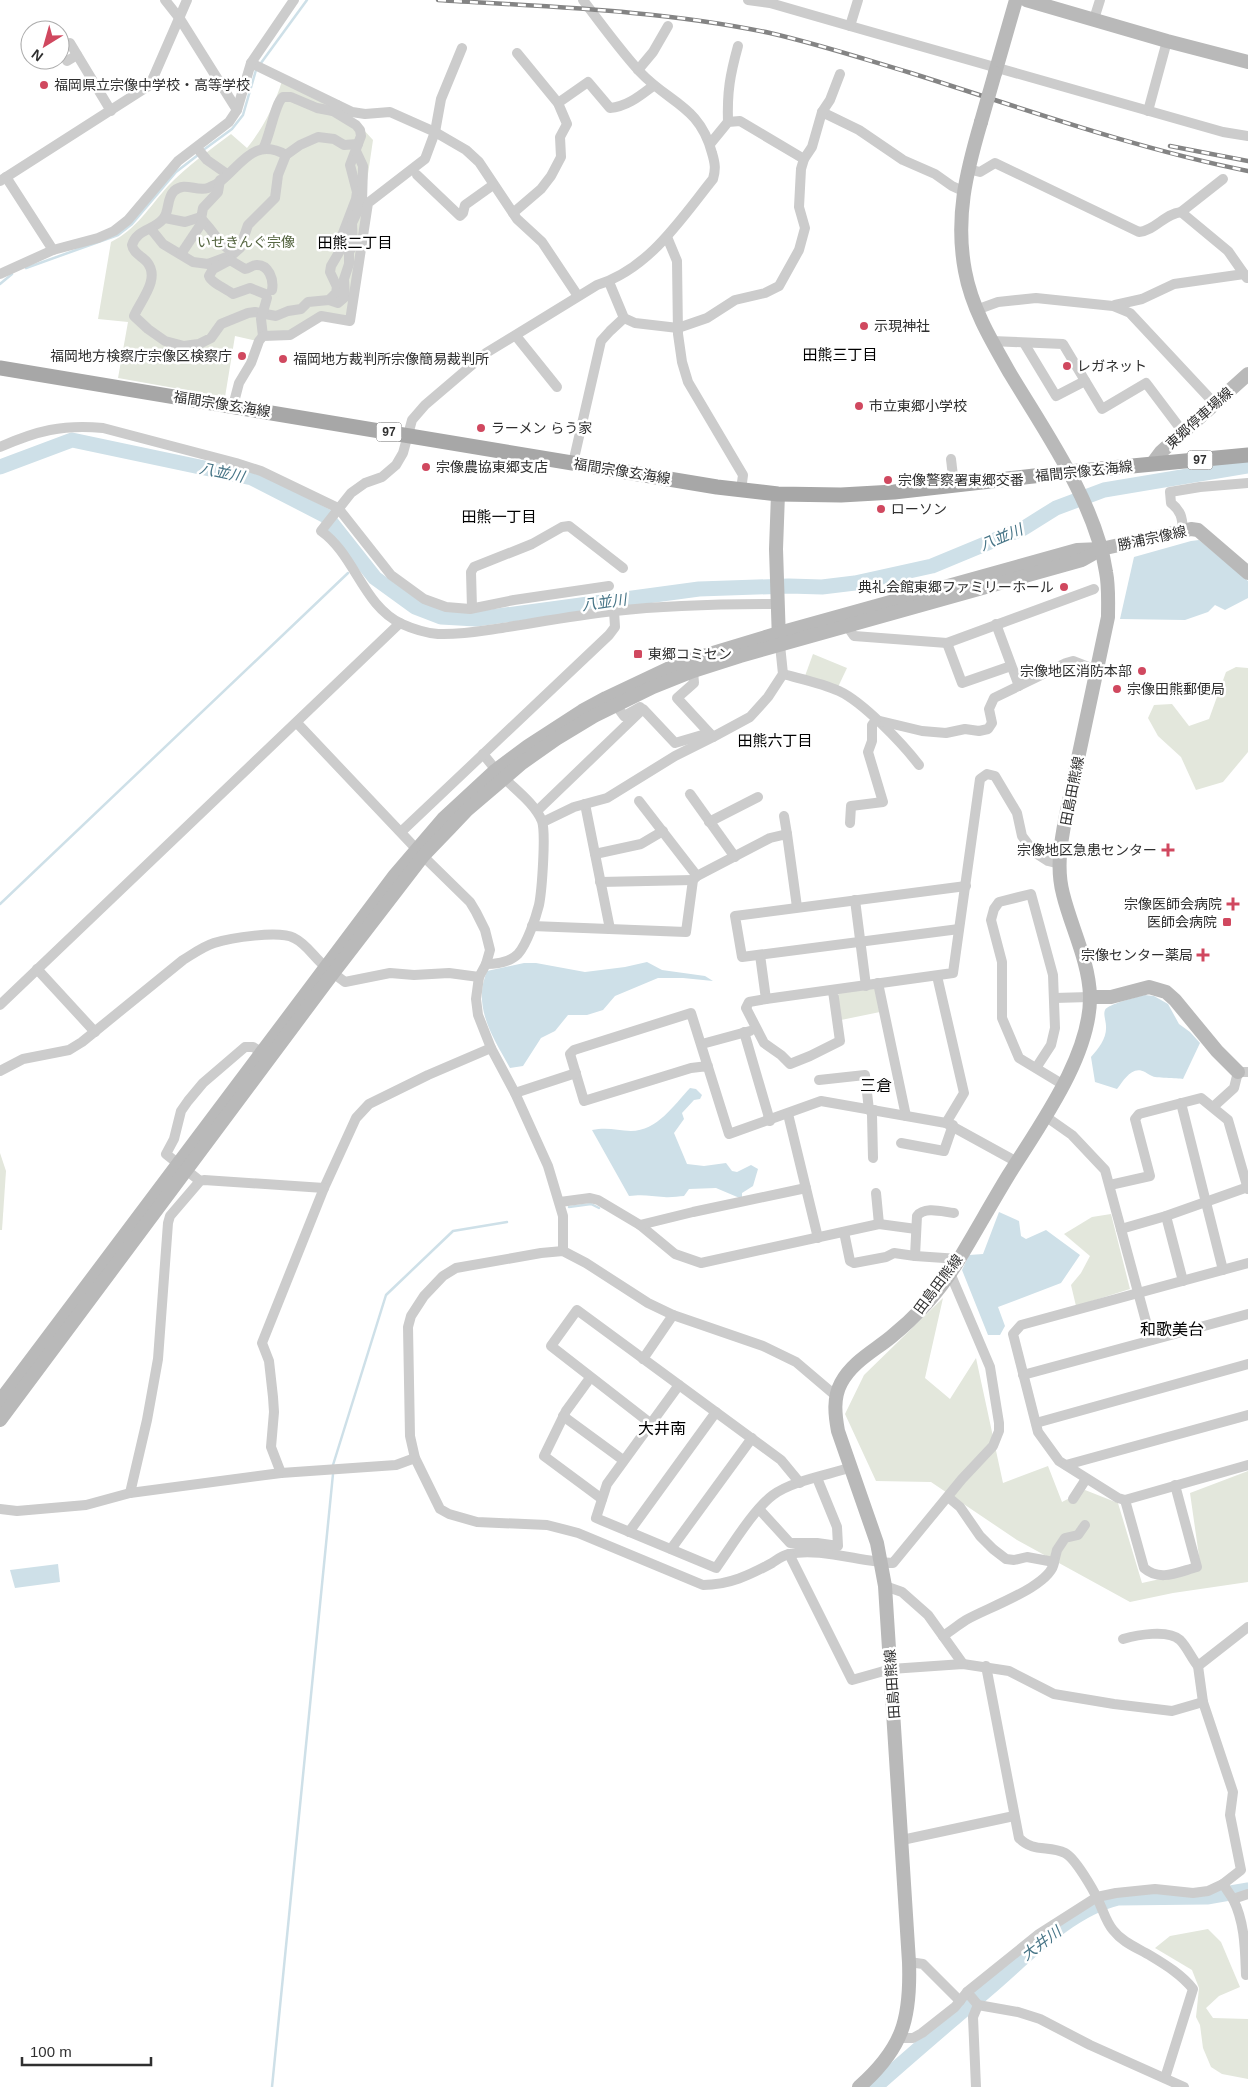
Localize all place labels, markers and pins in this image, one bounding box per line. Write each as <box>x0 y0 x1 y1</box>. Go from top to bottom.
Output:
place label: 福岡県立宗像中学校・高等学校 <box>54 77 250 93</box>
marker: 福岡県立宗像中学校・高等学校 <box>38 79 50 91</box>
place label: 示現神社 <box>874 318 930 334</box>
marker: 示現神社 <box>858 320 870 332</box>
place label: 福岡地方検察庁宗像区検察庁 <box>50 348 232 364</box>
marker: 福岡地方検察庁宗像区検察庁 <box>236 350 248 362</box>
place label: 福岡地方裁判所宗像簡易裁判所 <box>293 351 489 367</box>
marker: 福岡地方裁判所宗像簡易裁判所 <box>277 353 289 365</box>
place label: レガネット <box>1077 358 1147 374</box>
marker: レガネット <box>1061 360 1073 372</box>
place label: 市立東郷小学校 <box>869 398 967 414</box>
marker: 市立東郷小学校 <box>853 400 865 412</box>
place label: ラーメン らう家 <box>491 420 592 436</box>
marker: ラーメン らう家 <box>475 422 487 434</box>
place label: 宗像農協東郷支店 <box>436 459 548 475</box>
marker: 宗像農協東郷支店 <box>420 461 432 473</box>
place label: 宗像警察署東郷交番 <box>898 472 1024 488</box>
marker: 宗像警察署東郷交番 <box>882 474 894 486</box>
place label: ローソン <box>891 501 947 517</box>
marker: ローソン <box>875 503 887 515</box>
place label: 典礼会館東郷ファミリーホール <box>858 579 1054 595</box>
marker: 典礼会館東郷ファミリーホール <box>1058 581 1070 593</box>
place label: 東郷コミセン <box>648 646 732 662</box>
marker: 東郷コミセン <box>632 648 644 660</box>
place label: 宗像地区消防本部 <box>1020 663 1132 679</box>
marker: 宗像地区消防本部 <box>1136 665 1148 677</box>
place label: 宗像田熊郵便局 <box>1127 681 1225 697</box>
marker: 宗像田熊郵便局 <box>1111 683 1123 695</box>
place label: 宗像地区急患センター <box>1017 842 1157 858</box>
marker: 宗像地区急患センター <box>1161 843 1175 857</box>
place label: 宗像医師会病院 <box>1124 896 1222 912</box>
marker: 宗像医師会病院 <box>1226 897 1240 911</box>
place label: 医師会病院 <box>1147 914 1217 930</box>
marker: 医師会病院 <box>1221 916 1233 928</box>
place label: 宗像センター薬局 <box>1081 947 1193 963</box>
marker: 宗像センター薬局 <box>1197 949 1209 961</box>

